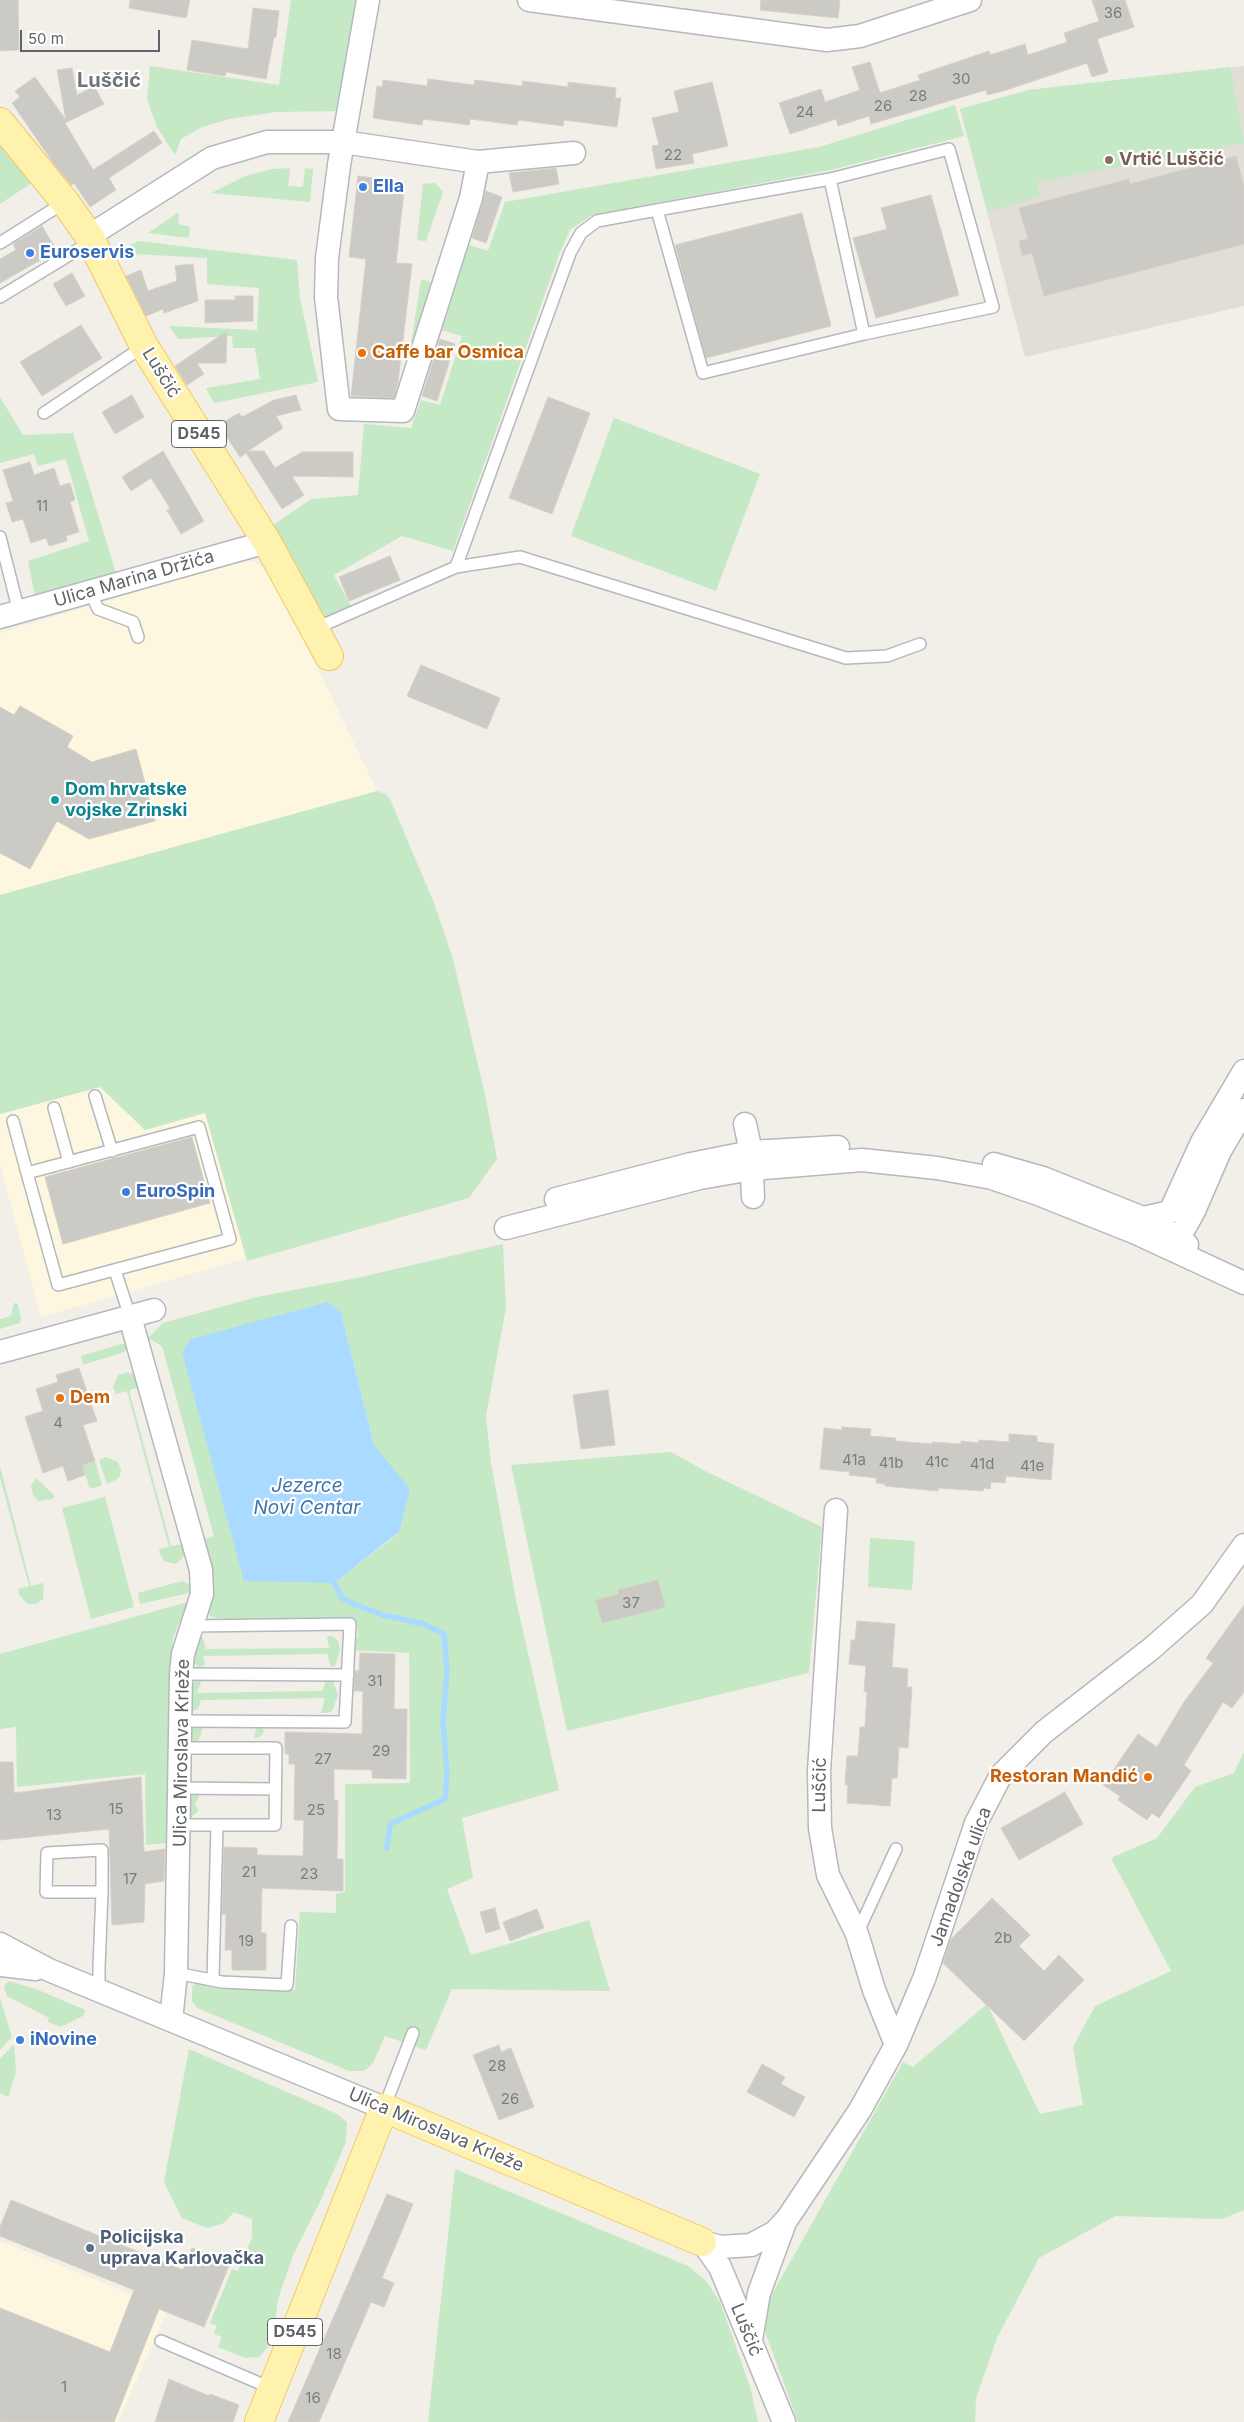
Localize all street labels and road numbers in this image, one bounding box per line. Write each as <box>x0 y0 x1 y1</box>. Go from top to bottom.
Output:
street label: Luščić <box>137 344 185 402</box>
road number: D545 <box>172 420 226 448</box>
street label: Ulica Marina Držića <box>51 546 217 612</box>
street label: Ulica Miroslava Krleže <box>170 1659 194 1847</box>
street label: Luščić <box>809 1757 831 1813</box>
street label: Jamadolska ulica <box>926 1804 996 1950</box>
street label: Ulica Miroslava Krleže <box>345 2083 527 2177</box>
street label: Luščić <box>726 2300 766 2360</box>
road number: D545 <box>268 2318 322 2346</box>

